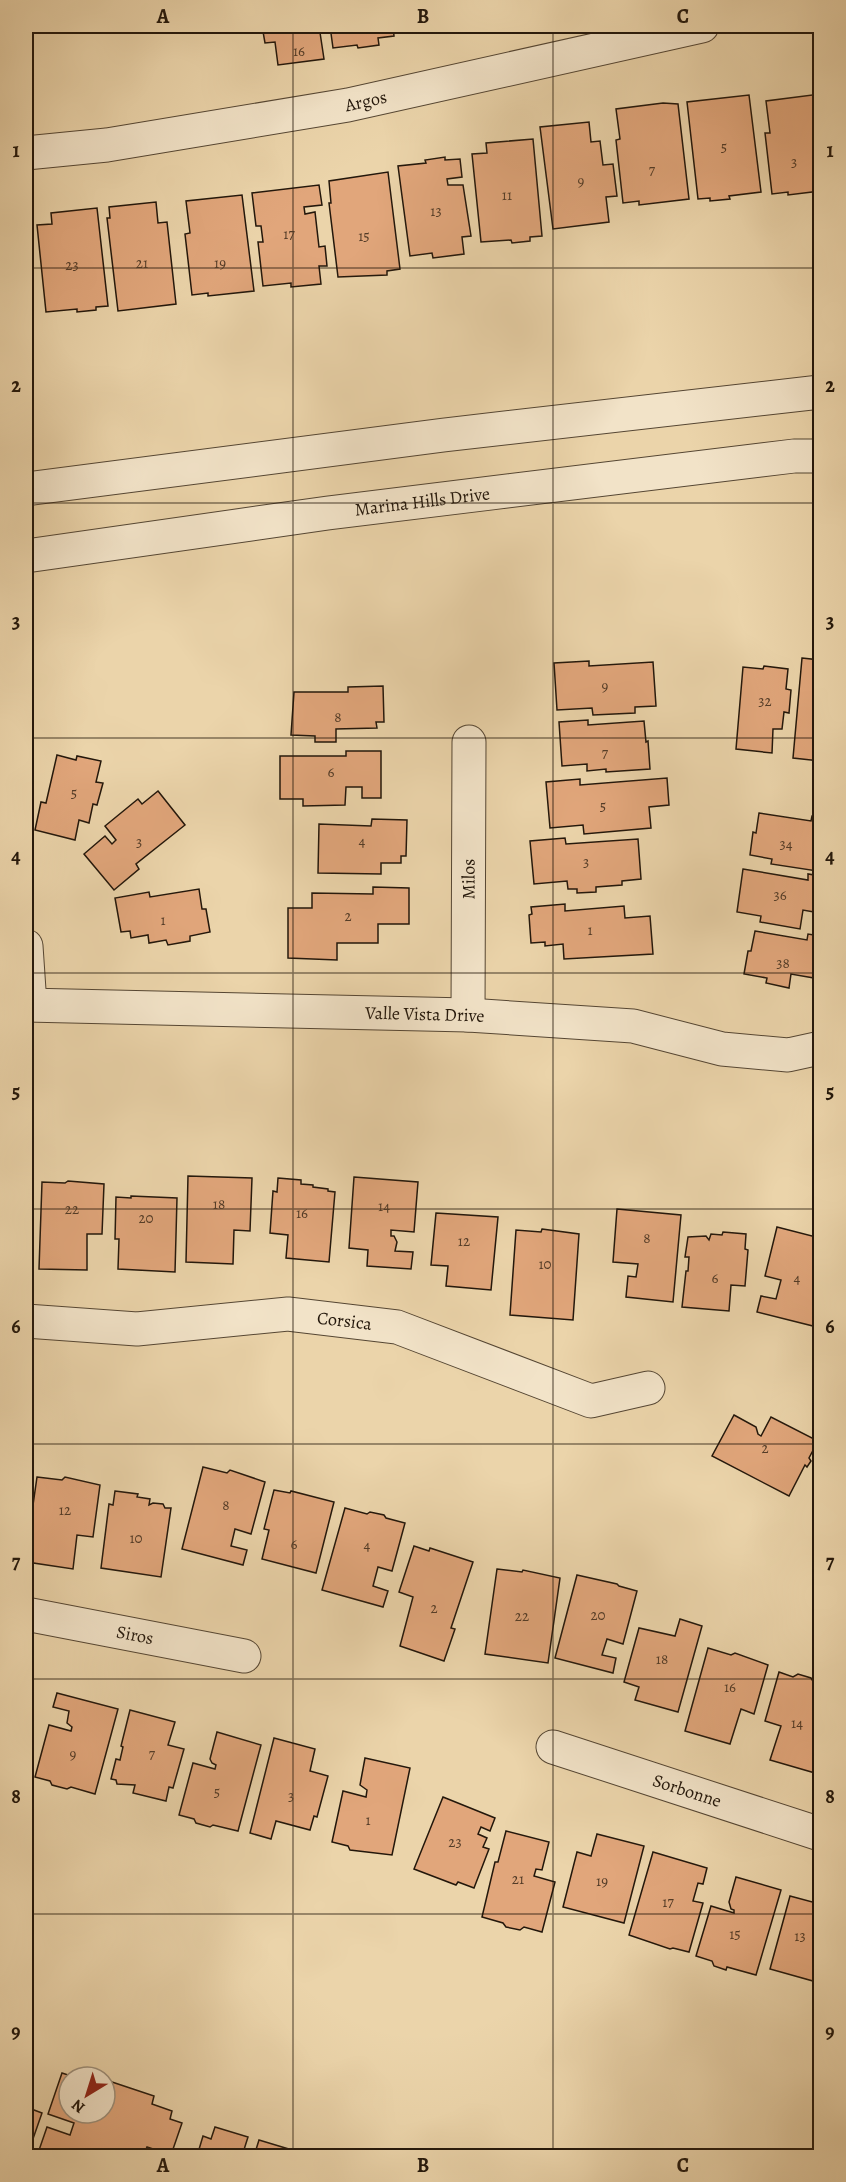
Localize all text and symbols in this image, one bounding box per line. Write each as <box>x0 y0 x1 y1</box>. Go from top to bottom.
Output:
text: A <box>156 3 170 30</box>
text: B <box>417 3 429 30</box>
text: C <box>677 3 689 30</box>
house number: 16 <box>293 41 305 61</box>
street label: Argos <box>342 85 389 118</box>
text: 1 <box>12 137 20 164</box>
house number: 5 <box>721 137 727 157</box>
text: 1 <box>826 137 834 164</box>
house number: 3 <box>791 152 797 172</box>
house number: 7 <box>649 160 656 180</box>
house number: 9 <box>578 171 585 191</box>
house number: 11 <box>502 185 512 205</box>
house number: 13 <box>430 201 442 221</box>
house number: 17 <box>283 224 295 244</box>
house number: 15 <box>358 226 370 246</box>
house number: 21 <box>136 253 148 273</box>
house number: 19 <box>214 253 226 273</box>
house number: 23 <box>65 255 79 275</box>
text: 2 <box>11 372 21 399</box>
text: 2 <box>825 372 835 399</box>
street label: Marina Hills Drive <box>353 481 491 522</box>
text: 3 <box>12 608 20 635</box>
text: 3 <box>826 608 834 635</box>
house number: 9 <box>602 676 609 696</box>
house number: 32 <box>758 691 772 711</box>
house number: 8 <box>334 707 342 727</box>
house number: 7 <box>602 743 609 763</box>
house number: 6 <box>328 762 335 782</box>
house number: 5 <box>71 783 77 803</box>
house number: 5 <box>600 796 606 816</box>
house number: 4 <box>359 831 366 851</box>
house number: 3 <box>136 832 142 852</box>
house number: 34 <box>779 834 793 854</box>
text: 4 <box>11 843 21 870</box>
text: 4 <box>825 843 835 870</box>
house number: 3 <box>583 852 589 872</box>
street label: Milos <box>456 859 481 899</box>
house number: 36 <box>773 885 787 905</box>
house number: 2 <box>344 906 352 926</box>
house number: 1 <box>160 910 166 930</box>
house number: 1 <box>587 920 593 940</box>
house number: 38 <box>776 953 790 973</box>
street label: Valle Vista Drive <box>364 1001 485 1028</box>
text: 5 <box>12 1078 20 1105</box>
text: 5 <box>826 1078 834 1105</box>
house number: 18 <box>213 1194 225 1214</box>
house number: 14 <box>378 1196 390 1216</box>
house number: 22 <box>65 1199 79 1219</box>
house number: 16 <box>296 1203 308 1223</box>
house number: 20 <box>138 1208 154 1228</box>
house number: 8 <box>643 1228 651 1248</box>
house number: 12 <box>458 1231 470 1251</box>
house number: 10 <box>538 1254 552 1274</box>
house number: 6 <box>712 1268 719 1288</box>
house number: 4 <box>794 1268 801 1288</box>
street label: Corsica <box>316 1306 374 1336</box>
text: 6 <box>11 1313 21 1340</box>
text: 6 <box>825 1313 835 1340</box>
house number: 2 <box>761 1438 769 1458</box>
house number: 8 <box>222 1495 230 1515</box>
house number: 12 <box>59 1500 71 1520</box>
house number: 10 <box>129 1528 143 1548</box>
house number: 6 <box>291 1534 298 1554</box>
house number: 4 <box>364 1535 371 1555</box>
text: 7 <box>12 1548 21 1575</box>
text: 7 <box>826 1548 835 1575</box>
house number: 2 <box>430 1598 438 1618</box>
house number: 20 <box>590 1605 606 1625</box>
house number: 22 <box>515 1606 529 1626</box>
street label: Siros <box>114 1620 156 1650</box>
house number: 18 <box>656 1649 668 1669</box>
house number: 16 <box>724 1677 736 1697</box>
house number: 14 <box>791 1713 803 1733</box>
house number: 9 <box>70 1744 77 1764</box>
house number: 7 <box>149 1744 156 1764</box>
street label: Sorbonne <box>650 1768 725 1813</box>
house number: 5 <box>214 1782 220 1802</box>
text: 8 <box>11 1783 21 1810</box>
text: 8 <box>825 1783 835 1810</box>
house number: 3 <box>288 1786 294 1806</box>
house number: 1 <box>365 1810 371 1830</box>
house number: 23 <box>448 1832 462 1852</box>
house number: 21 <box>512 1869 524 1889</box>
house number: 19 <box>596 1871 608 1891</box>
house number: 17 <box>662 1892 674 1912</box>
house number: 15 <box>729 1924 741 1944</box>
house number: 13 <box>794 1926 806 1946</box>
text: 9 <box>11 2018 21 2045</box>
text: 9 <box>825 2018 835 2045</box>
north arrow <box>57 2065 117 2125</box>
text: N <box>67 2094 90 2118</box>
text: A <box>156 2152 170 2179</box>
text: B <box>417 2152 429 2179</box>
text: C <box>677 2152 689 2179</box>

